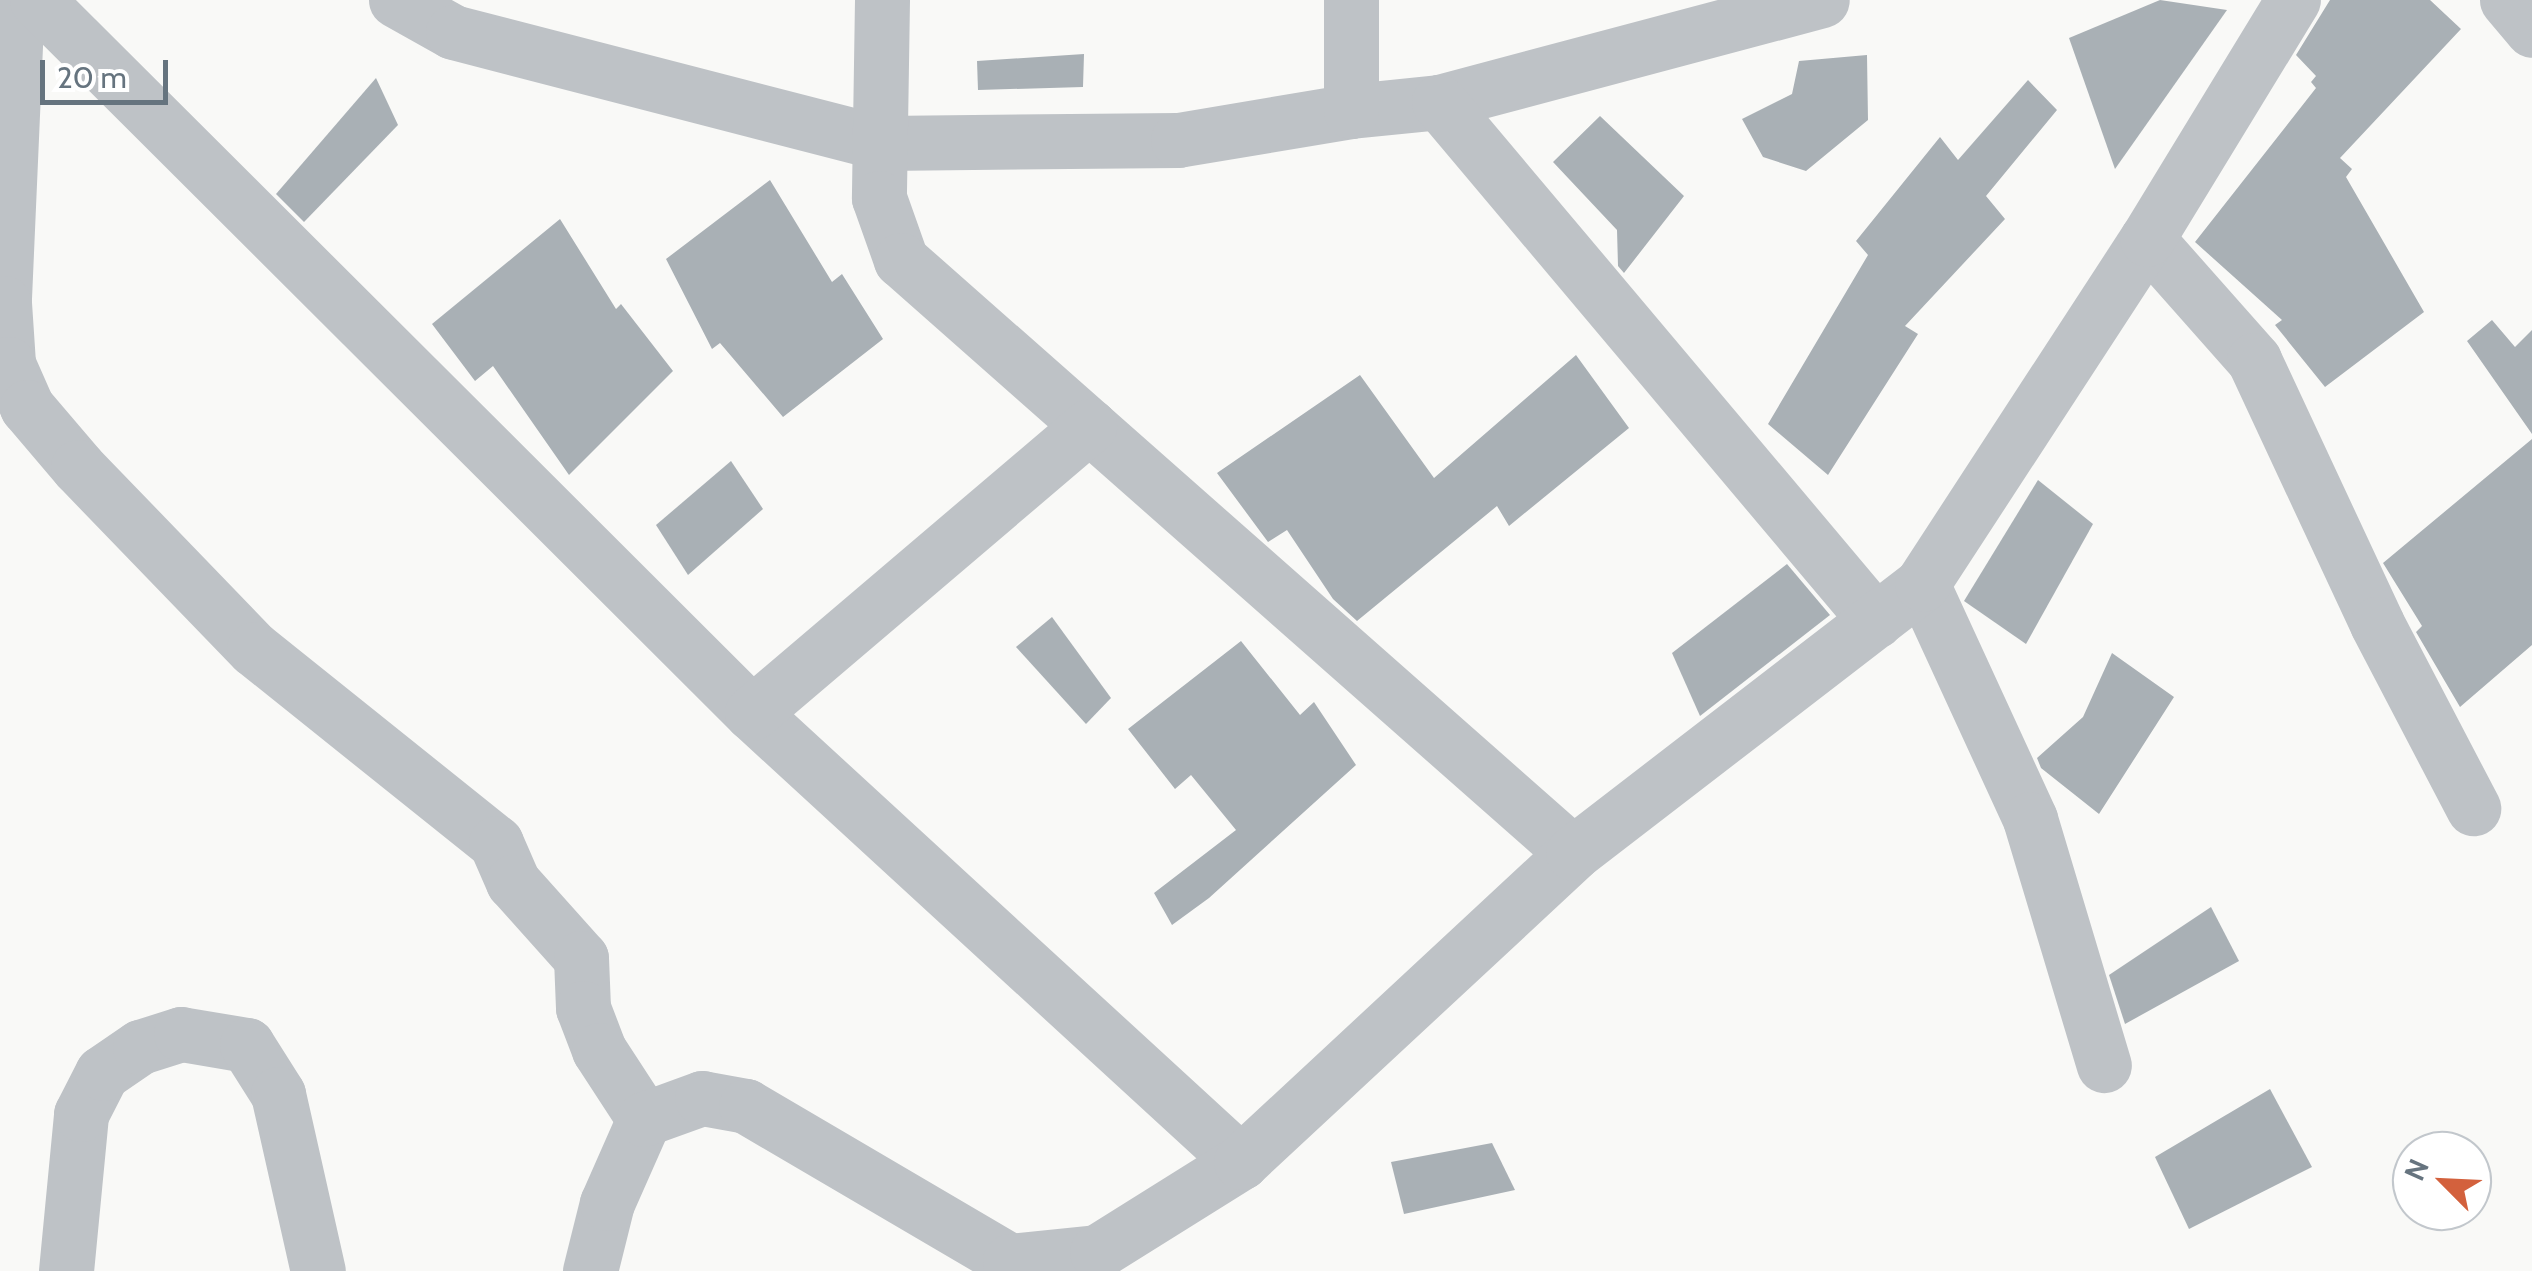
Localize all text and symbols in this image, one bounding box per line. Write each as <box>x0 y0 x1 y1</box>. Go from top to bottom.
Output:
scale bar <box>45 40 172 102</box>
text: 20 m <box>57 59 127 96</box>
north arrow <box>2392 1131 2492 1231</box>
text: N <box>2397 1154 2436 1186</box>

